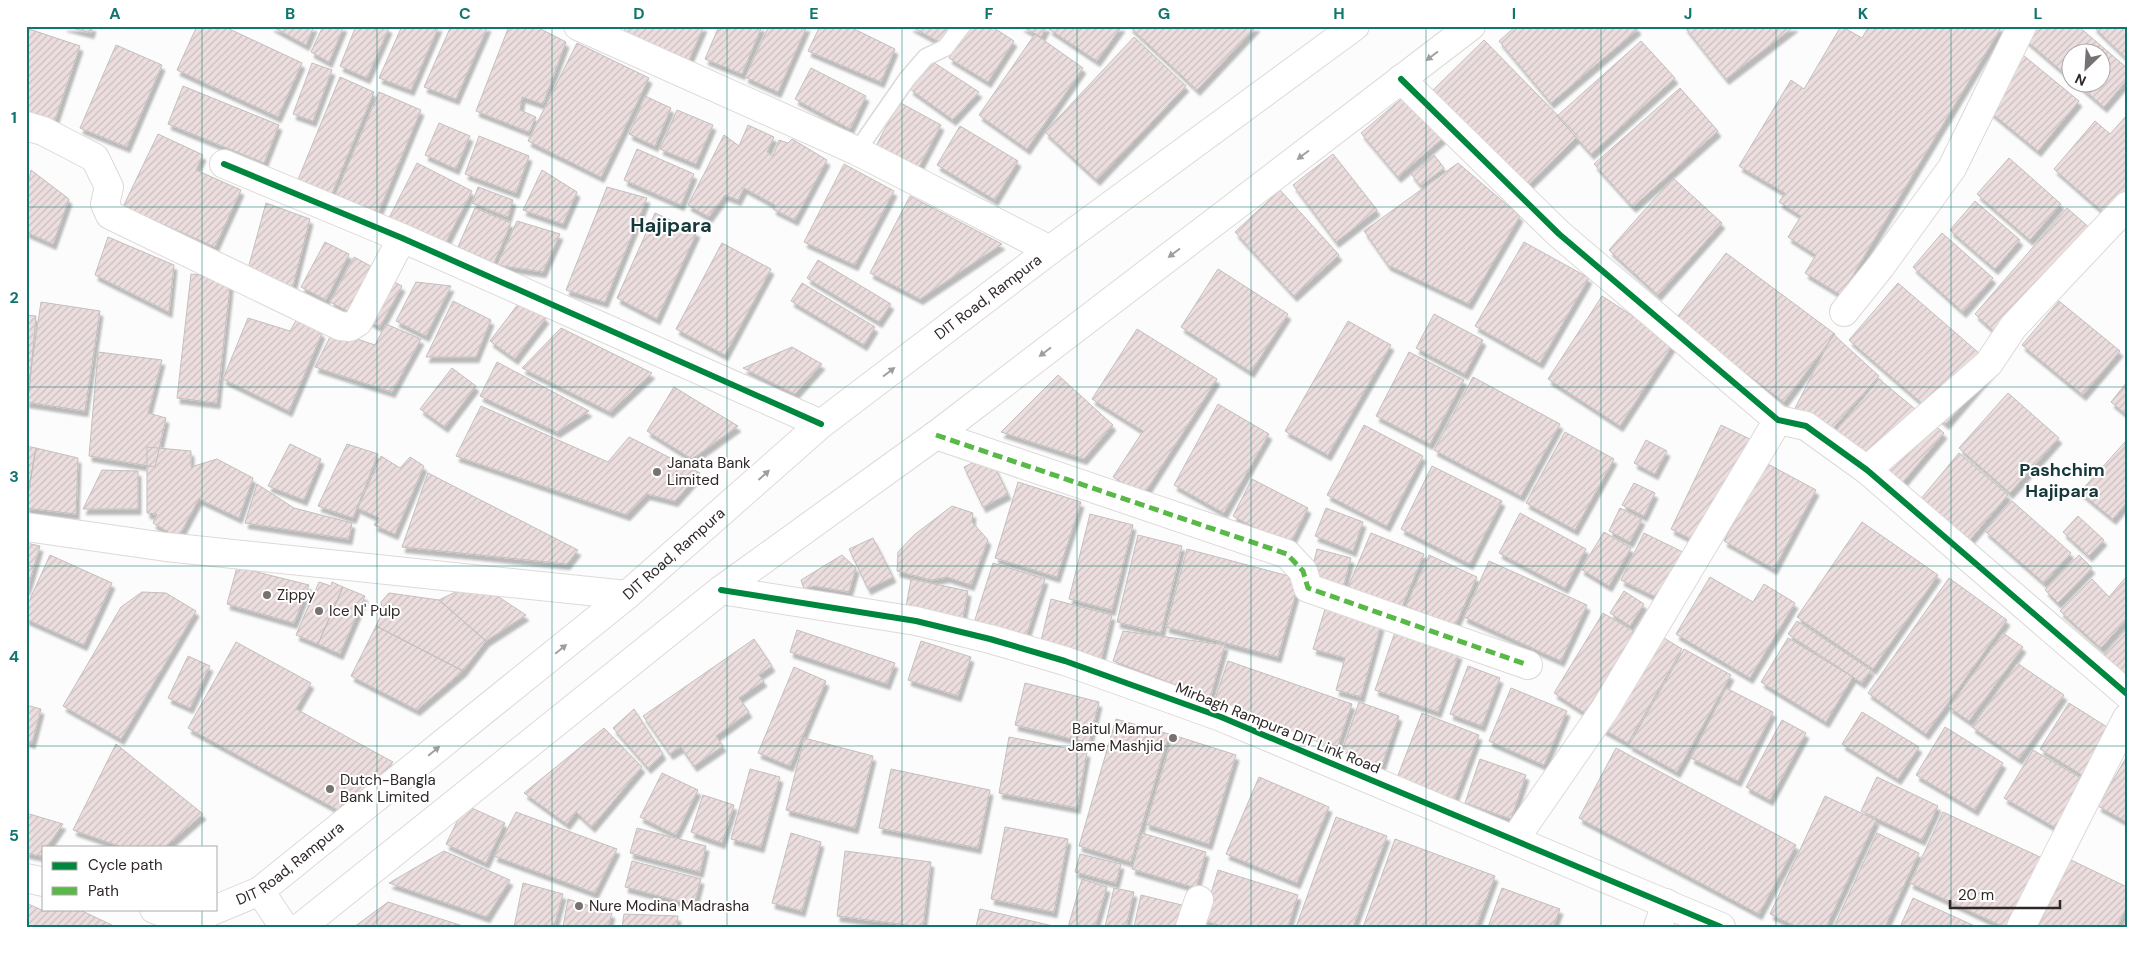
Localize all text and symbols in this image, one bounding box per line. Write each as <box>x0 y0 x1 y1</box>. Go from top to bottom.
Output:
text: A <box>109 3 121 24</box>
text: B <box>285 3 295 24</box>
text: C <box>459 3 471 24</box>
text: D <box>633 3 645 24</box>
text: E <box>809 3 819 24</box>
text: F <box>985 3 994 24</box>
text: G <box>1158 3 1170 24</box>
text: H <box>1333 3 1345 24</box>
text: I <box>1512 3 1516 24</box>
text: J <box>1684 3 1692 24</box>
text: K <box>1858 3 1869 24</box>
text: L <box>2034 3 2043 24</box>
north arrow <box>2060 42 2110 92</box>
one-way arrow <box>1426 50 1439 61</box>
text: N <box>2072 69 2089 90</box>
text: 1 <box>11 107 17 128</box>
one-way arrow <box>1297 149 1310 160</box>
district label: Hajipara <box>630 212 712 238</box>
one-way arrow <box>1168 248 1181 259</box>
street label: DIT Road, Rampura <box>930 250 1046 344</box>
text: 2 <box>9 287 19 308</box>
one-way arrow <box>1039 347 1052 358</box>
one-way arrow <box>882 367 896 377</box>
place label: Janata Bank Limited <box>667 453 751 490</box>
district label: Pashchim Hajipara <box>2019 458 2105 503</box>
text: 3 <box>9 466 19 487</box>
marker: Janata Bank Limited <box>651 466 663 478</box>
one-way arrow <box>757 469 770 480</box>
street label: DIT Road, Rampura <box>619 503 729 604</box>
place label: Zippy <box>277 585 316 605</box>
marker: Zippy <box>261 589 273 601</box>
place label: Ice N' Pulp <box>329 601 400 621</box>
marker: Ice N' Pulp <box>313 605 325 617</box>
one-way arrow <box>554 643 567 654</box>
text: 4 <box>9 646 19 667</box>
street label: Mirbagh Rampura DIT Link Road <box>1173 678 1383 778</box>
place label: Baitul Mamur Jame Mashjid <box>1068 719 1163 756</box>
marker: Baitul Mamur Jame Mashjid <box>1167 732 1179 744</box>
one-way arrow <box>427 746 440 757</box>
place label: Dutch-Bangla Bank Limited <box>340 770 436 807</box>
marker: Dutch-Bangla Bank Limited <box>324 783 336 795</box>
street label: DIT Road, Rampura <box>233 817 348 910</box>
text: 5 <box>9 825 19 846</box>
legend <box>42 846 218 910</box>
text: Cycle path <box>88 855 163 875</box>
scale bar <box>1950 878 2060 910</box>
text: Path <box>88 881 119 901</box>
text: 20 m <box>1958 885 1994 905</box>
place label: Nure Modina Madrasha <box>589 896 749 916</box>
marker: Nure Modina Madrasha <box>573 900 585 912</box>

